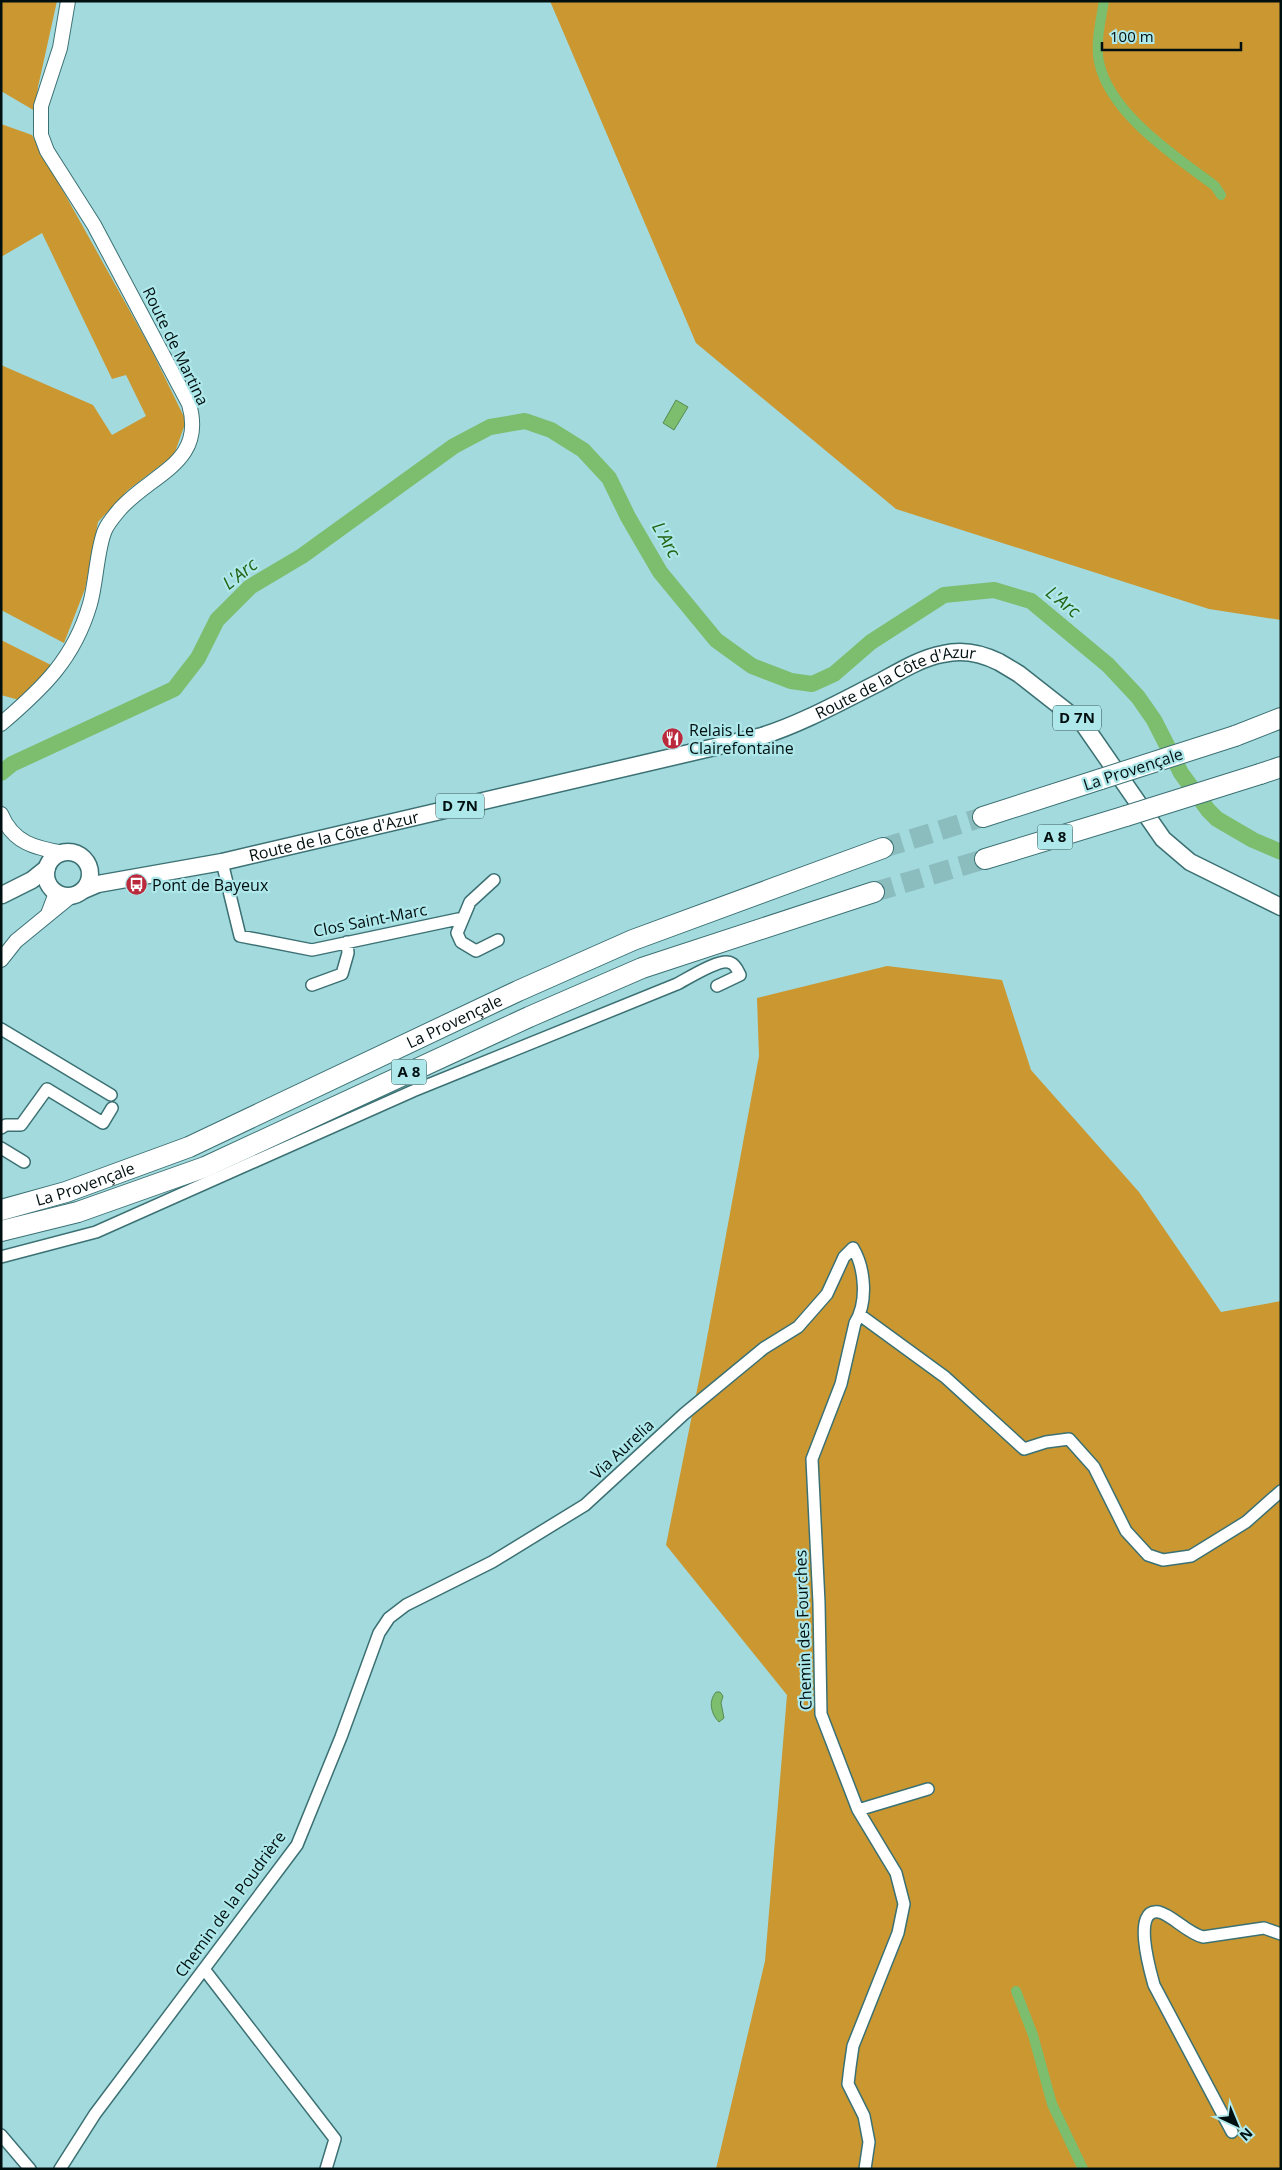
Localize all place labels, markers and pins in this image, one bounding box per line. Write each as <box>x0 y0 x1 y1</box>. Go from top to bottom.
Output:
place label: Relais Le Clairefontaine <box>689 719 794 759</box>
restaurant icon: Relais Le Clairefontaine <box>661 727 685 751</box>
bus stop icon: Pont de Bayeux <box>124 873 148 897</box>
place label: Pont de Bayeux <box>152 874 269 896</box>

